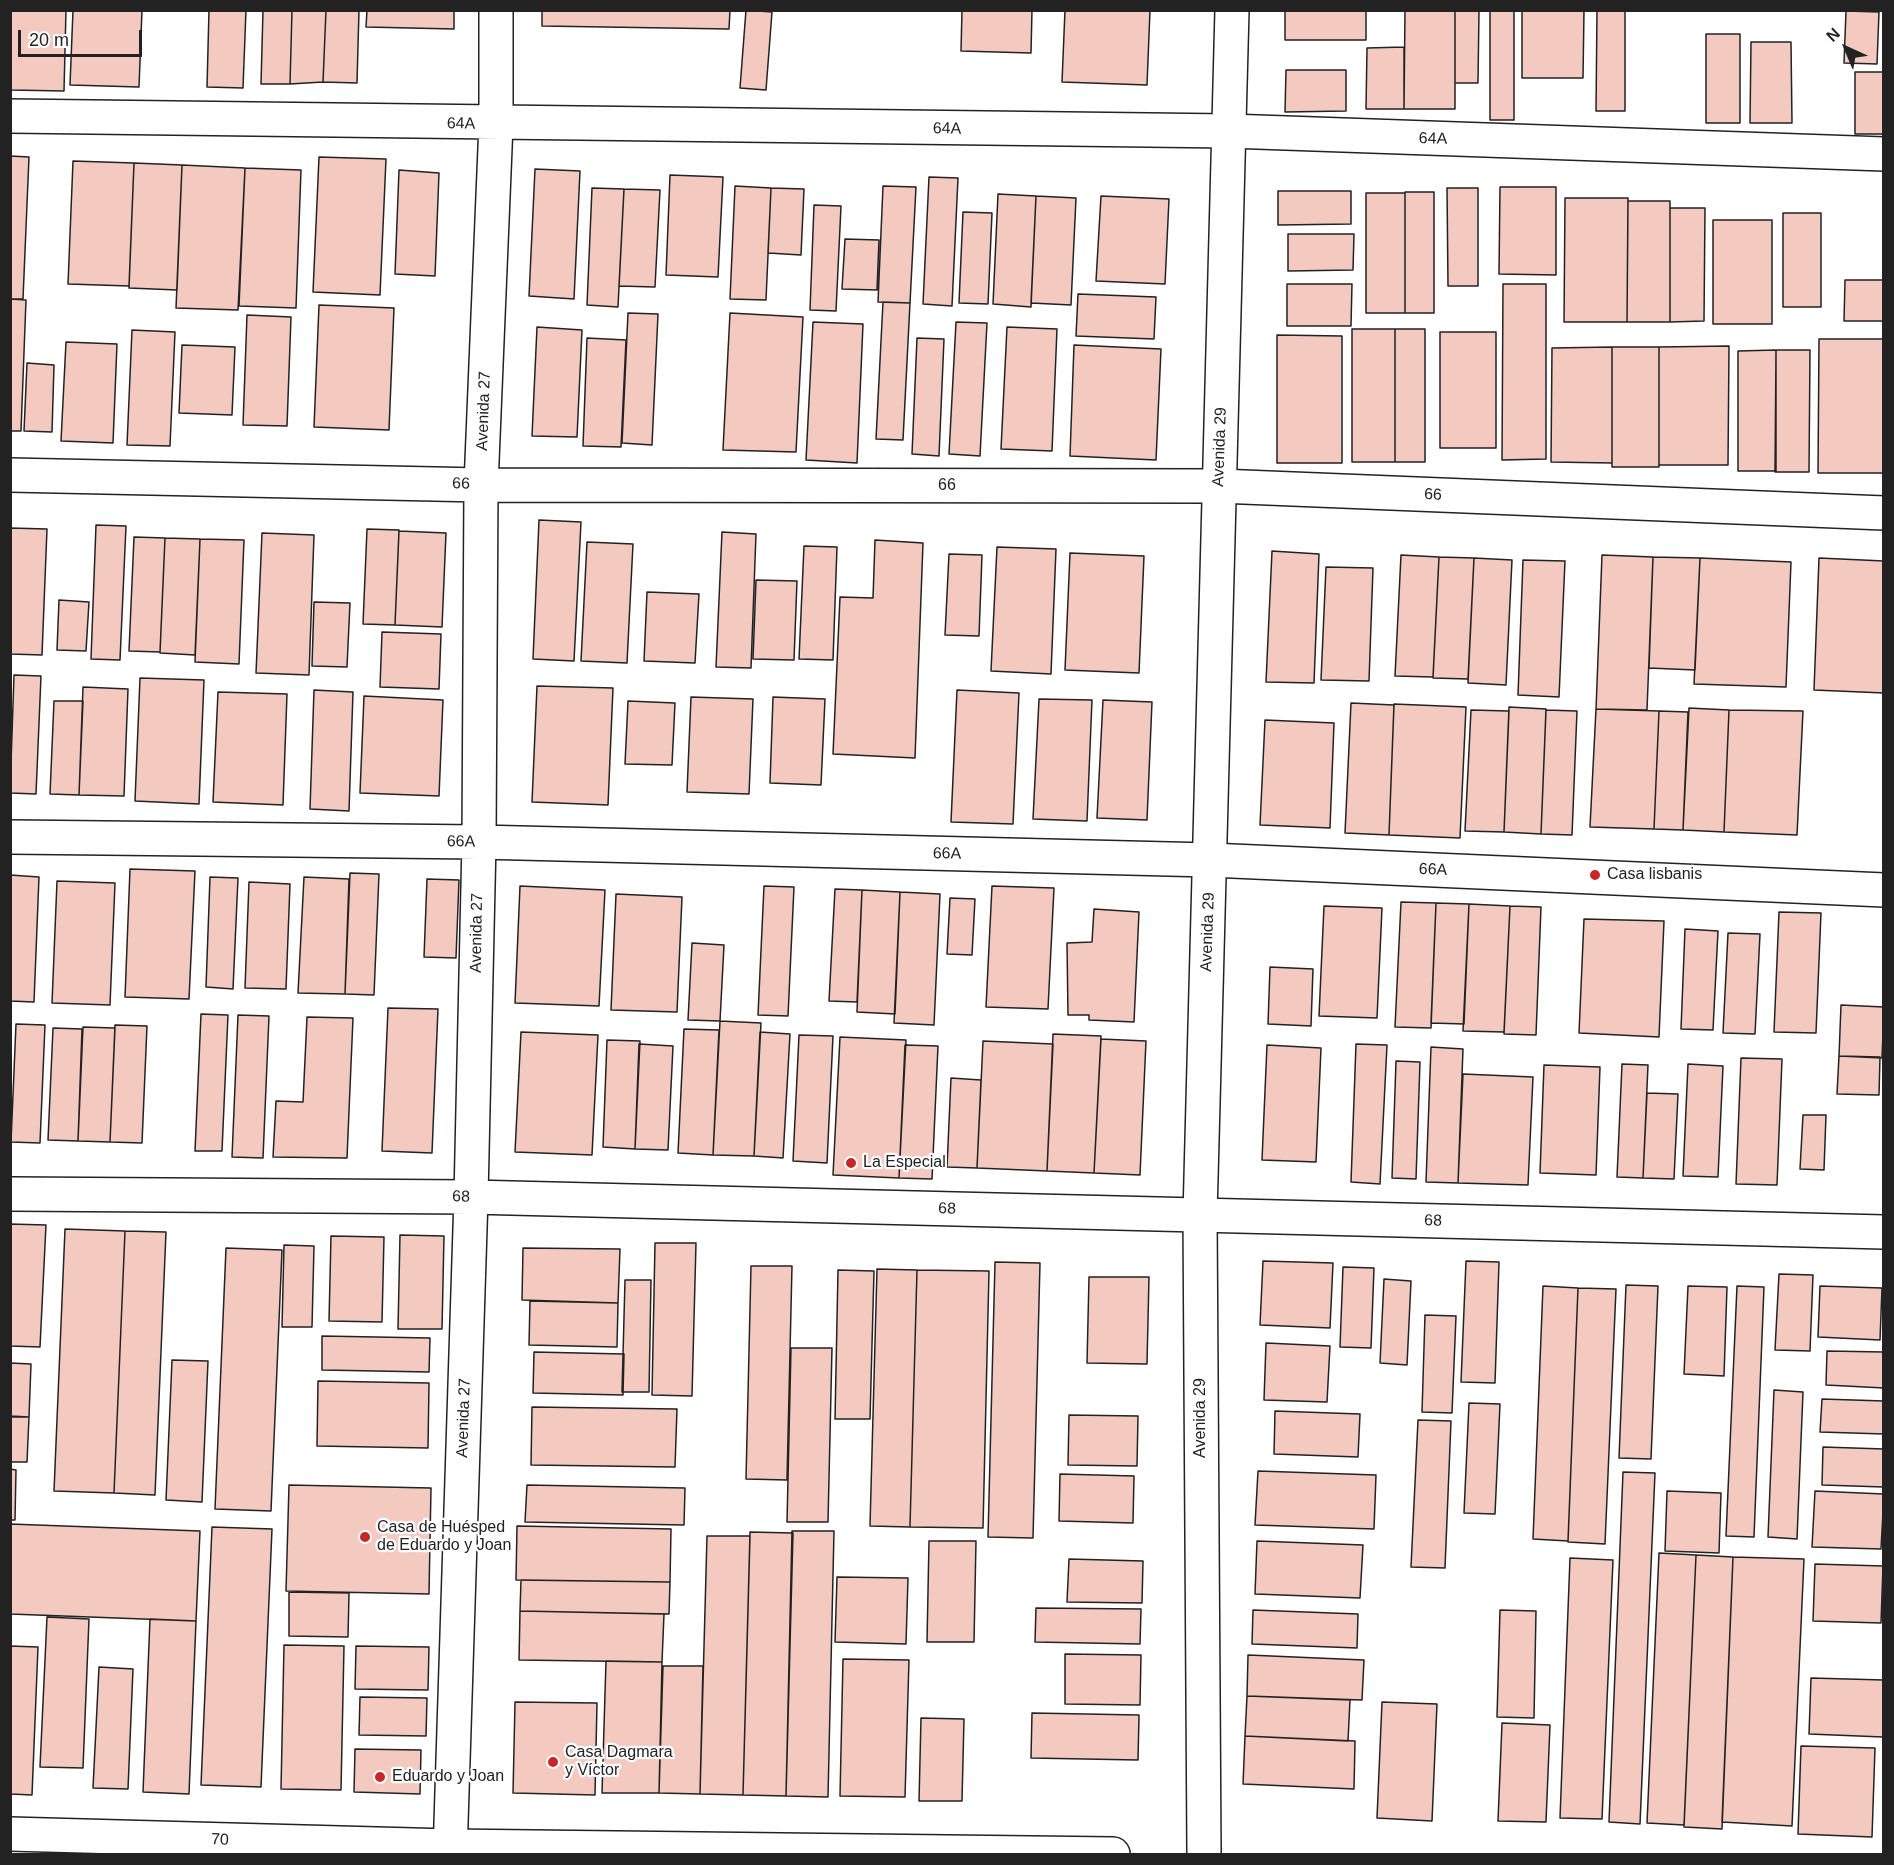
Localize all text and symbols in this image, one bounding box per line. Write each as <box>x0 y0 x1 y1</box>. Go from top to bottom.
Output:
scale bar <box>21 18 146 56</box>
north arrow <box>1816 18 1876 78</box>
text: N <box>1823 25 1843 45</box>
text: 20 m <box>29 30 69 50</box>
street label: 64A <box>447 114 475 134</box>
street label: 64A <box>933 119 961 139</box>
street label: 64A <box>1418 129 1448 149</box>
street label: Avenida 27 <box>473 371 495 451</box>
street label: Avenida 29 <box>1209 407 1231 487</box>
street label: 66 <box>452 474 470 494</box>
street label: 66 <box>938 476 956 496</box>
street label: 66 <box>1424 485 1442 505</box>
street label: 66A <box>447 832 475 852</box>
street label: 66A <box>933 844 961 864</box>
street label: 66A <box>1418 860 1448 880</box>
place label: Casa lisbanis <box>1607 865 1702 885</box>
marker: Casa lisbanis <box>1588 868 1602 882</box>
street label: Avenida 29 <box>1197 892 1219 972</box>
street label: Avenida 27 <box>467 893 487 973</box>
place label: La Especial <box>863 1153 946 1173</box>
marker: La Especial <box>844 1156 858 1170</box>
street label: 68 <box>452 1187 470 1207</box>
street label: 68 <box>938 1199 956 1219</box>
street label: 68 <box>1424 1211 1442 1231</box>
street label: Avenida 27 <box>453 1378 475 1458</box>
street label: Avenida 29 <box>1191 1378 1211 1458</box>
place label: Casa de Huésped de Eduardo y Joan <box>377 1518 511 1556</box>
marker: Casa de Huésped de Eduardo y Joan <box>358 1530 372 1544</box>
place label: Casa Dagmara y Víctor <box>565 1743 673 1781</box>
marker: Casa Dagmara y Víctor <box>546 1755 560 1769</box>
place label: Eduardo y Joan <box>392 1767 504 1787</box>
marker: Eduardo y Joan <box>373 1770 387 1784</box>
street label: 70 <box>211 1830 229 1850</box>

